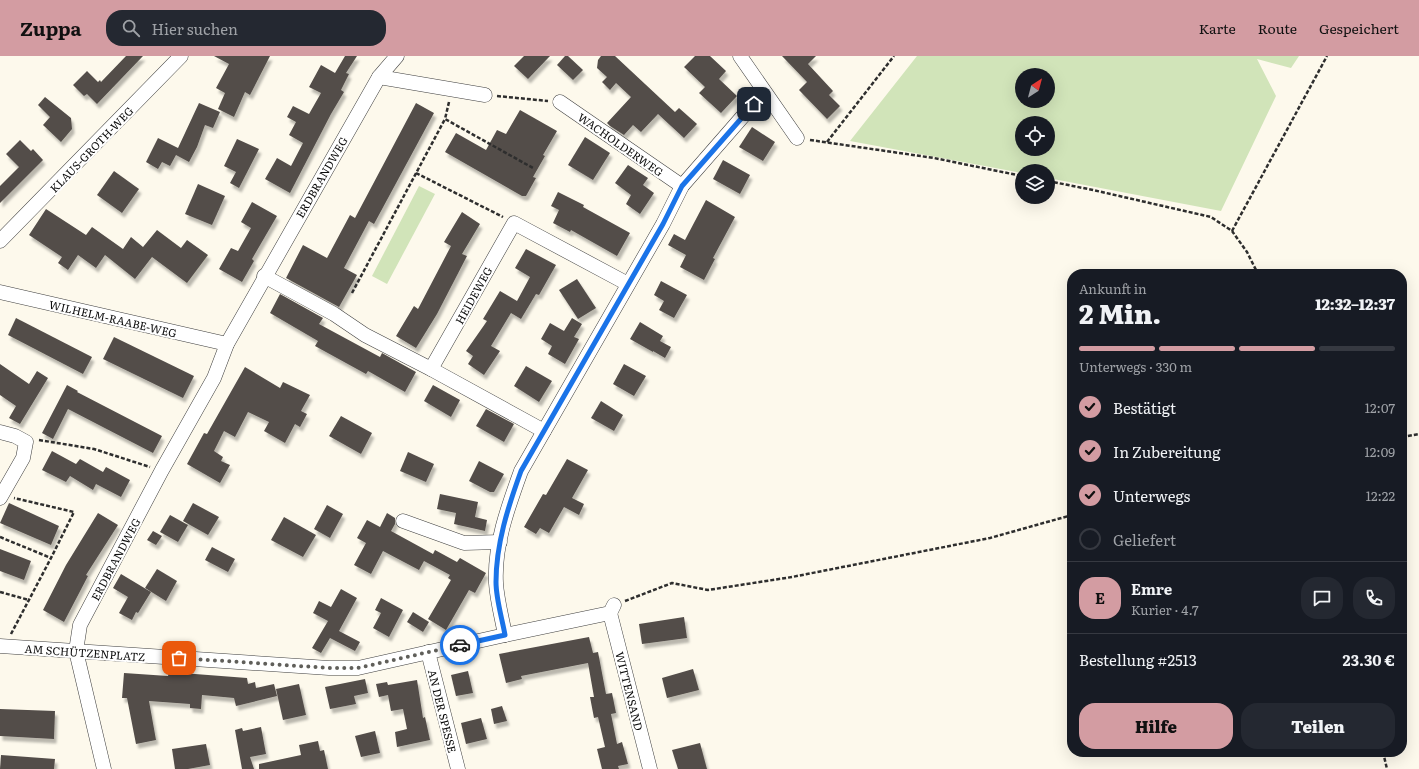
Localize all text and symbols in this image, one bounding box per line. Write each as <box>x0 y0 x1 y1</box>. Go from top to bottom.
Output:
search box <box>106 10 386 46</box>
text: Zuppa <box>20 14 82 42</box>
icon: search <box>120 17 142 39</box>
text: Hier suchen <box>152 17 238 40</box>
text: Karte <box>1199 18 1236 38</box>
text: Route <box>1258 18 1297 38</box>
text: Gespeichert <box>1319 18 1399 38</box>
north arrow <box>1015 68 1055 108</box>
map controls <box>1015 68 1055 204</box>
pin <box>737 87 771 121</box>
icon: home <box>743 93 765 115</box>
street label: KLAUS-GROTH-WEG <box>46 102 136 196</box>
street label: WACHOLDERWEG <box>575 109 667 179</box>
button: locate <box>1015 116 1055 156</box>
street label: ERDBRANDWEG <box>291 133 351 221</box>
button: layers <box>1015 164 1055 204</box>
street label: HEIDEWEG <box>451 263 495 327</box>
text: Ankunft in <box>1079 279 1147 298</box>
text: 12:32–12:37 <box>1315 292 1395 315</box>
text: 2 Min. <box>1079 293 1161 332</box>
street label: WILHELM-RAABE-WEG <box>48 296 178 340</box>
text: Unterwegs · 330 m <box>1079 357 1192 376</box>
icon: check <box>1079 396 1101 418</box>
text: Bestätigt <box>1113 396 1176 419</box>
text: 12:07 <box>1365 398 1395 417</box>
icon: check <box>1079 440 1101 462</box>
text: In Zubereitung <box>1113 440 1221 463</box>
text: 12:09 <box>1364 442 1395 461</box>
icon: check <box>1079 484 1101 506</box>
text: Unterwegs <box>1113 484 1190 507</box>
text: 12:22 <box>1366 486 1395 505</box>
street label: ERDBRANDWEG <box>86 515 144 603</box>
text: Geliefert <box>1113 528 1176 551</box>
text: Emre <box>1131 577 1172 600</box>
button: chat <box>1301 577 1343 619</box>
button: phone <box>1353 577 1395 619</box>
text: E <box>1095 586 1105 609</box>
text: Kurier · 4.7 <box>1131 600 1199 619</box>
courier <box>440 625 480 665</box>
icon: car <box>449 634 471 656</box>
street label: AM SCHÜTZENPLATZ <box>24 640 146 664</box>
pin <box>162 641 196 675</box>
icon: bag <box>168 647 190 669</box>
text: Bestellung #2513 <box>1079 648 1197 671</box>
text: 23.30 € <box>1343 648 1395 671</box>
street label: WITTENSAND <box>612 650 648 732</box>
street label: AN DER SPESSE <box>425 668 461 754</box>
button: Hilfe <box>1079 703 1233 749</box>
button: Teilen <box>1241 703 1395 749</box>

